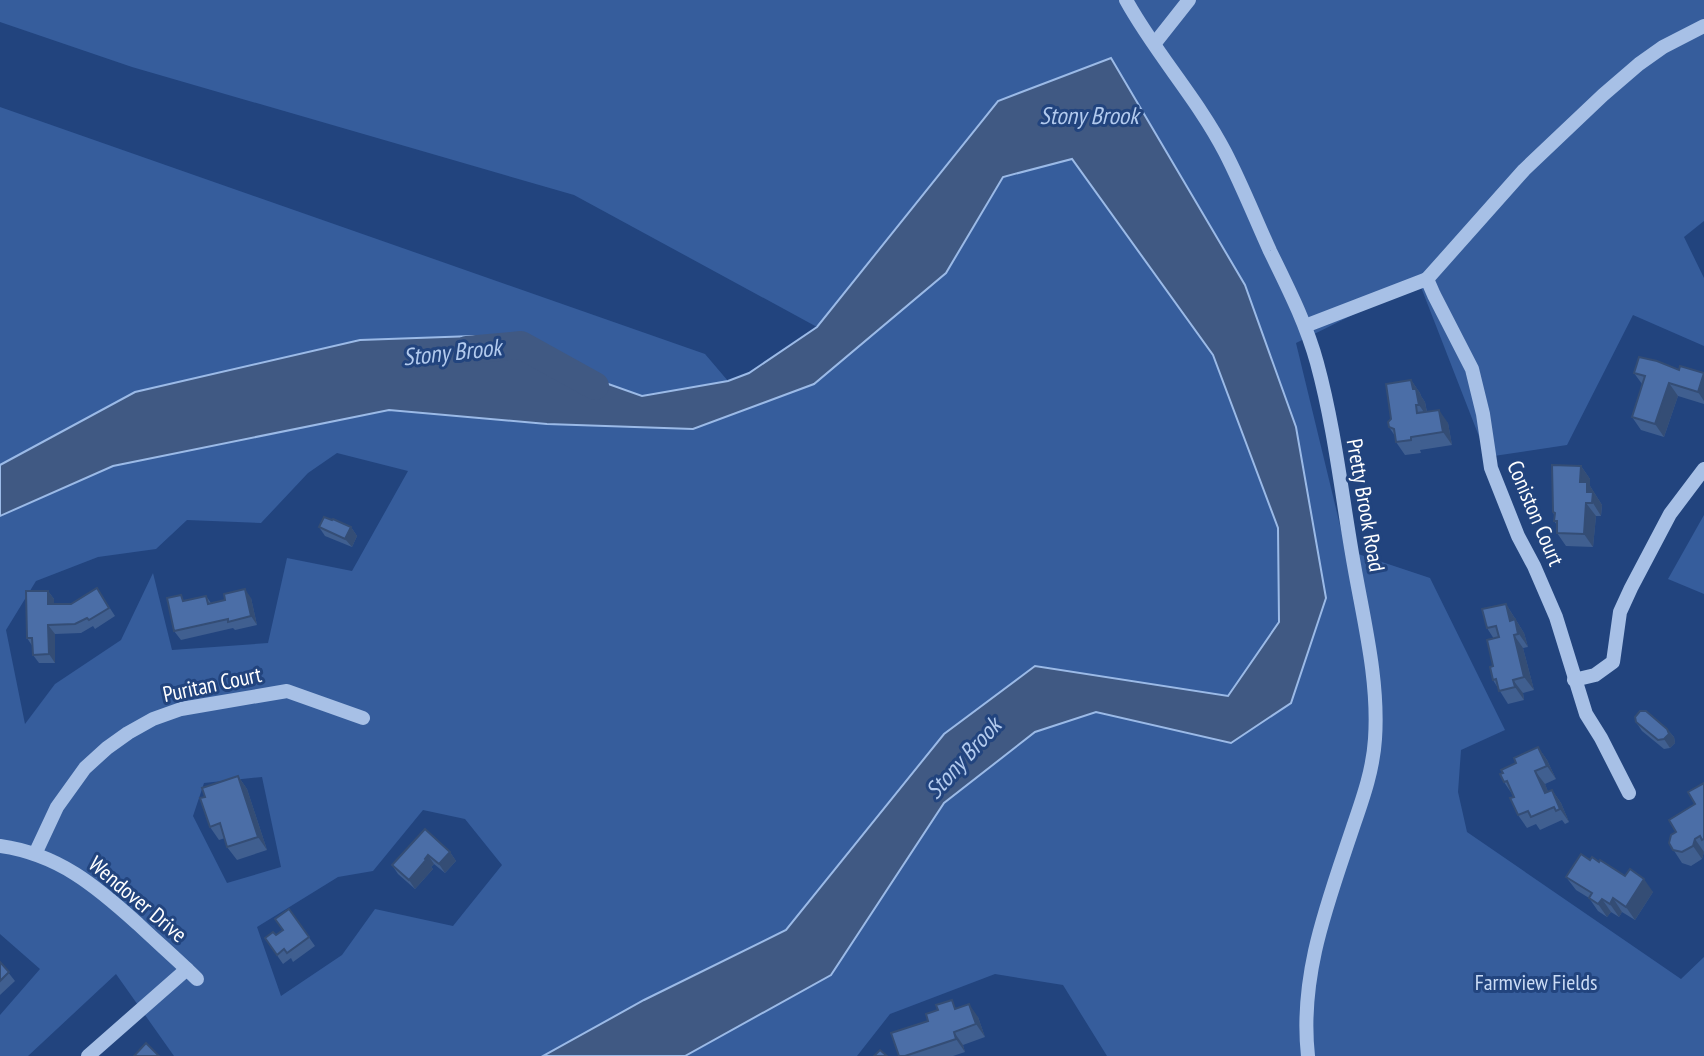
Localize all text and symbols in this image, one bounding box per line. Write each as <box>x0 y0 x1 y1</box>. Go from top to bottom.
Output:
water label: Stony Brook <box>1040 100 1141 131</box>
water label: Stony Brook <box>401 331 505 373</box>
street label: Pretty Brook Road <box>1341 436 1391 574</box>
street label: Coniston Court <box>1501 456 1571 570</box>
street label: Puritan Court <box>160 660 264 708</box>
water label: Stony Brook <box>918 709 1009 805</box>
street label: Wendover Drive <box>83 850 193 948</box>
park label: Farmview Fields <box>1475 968 1597 996</box>

